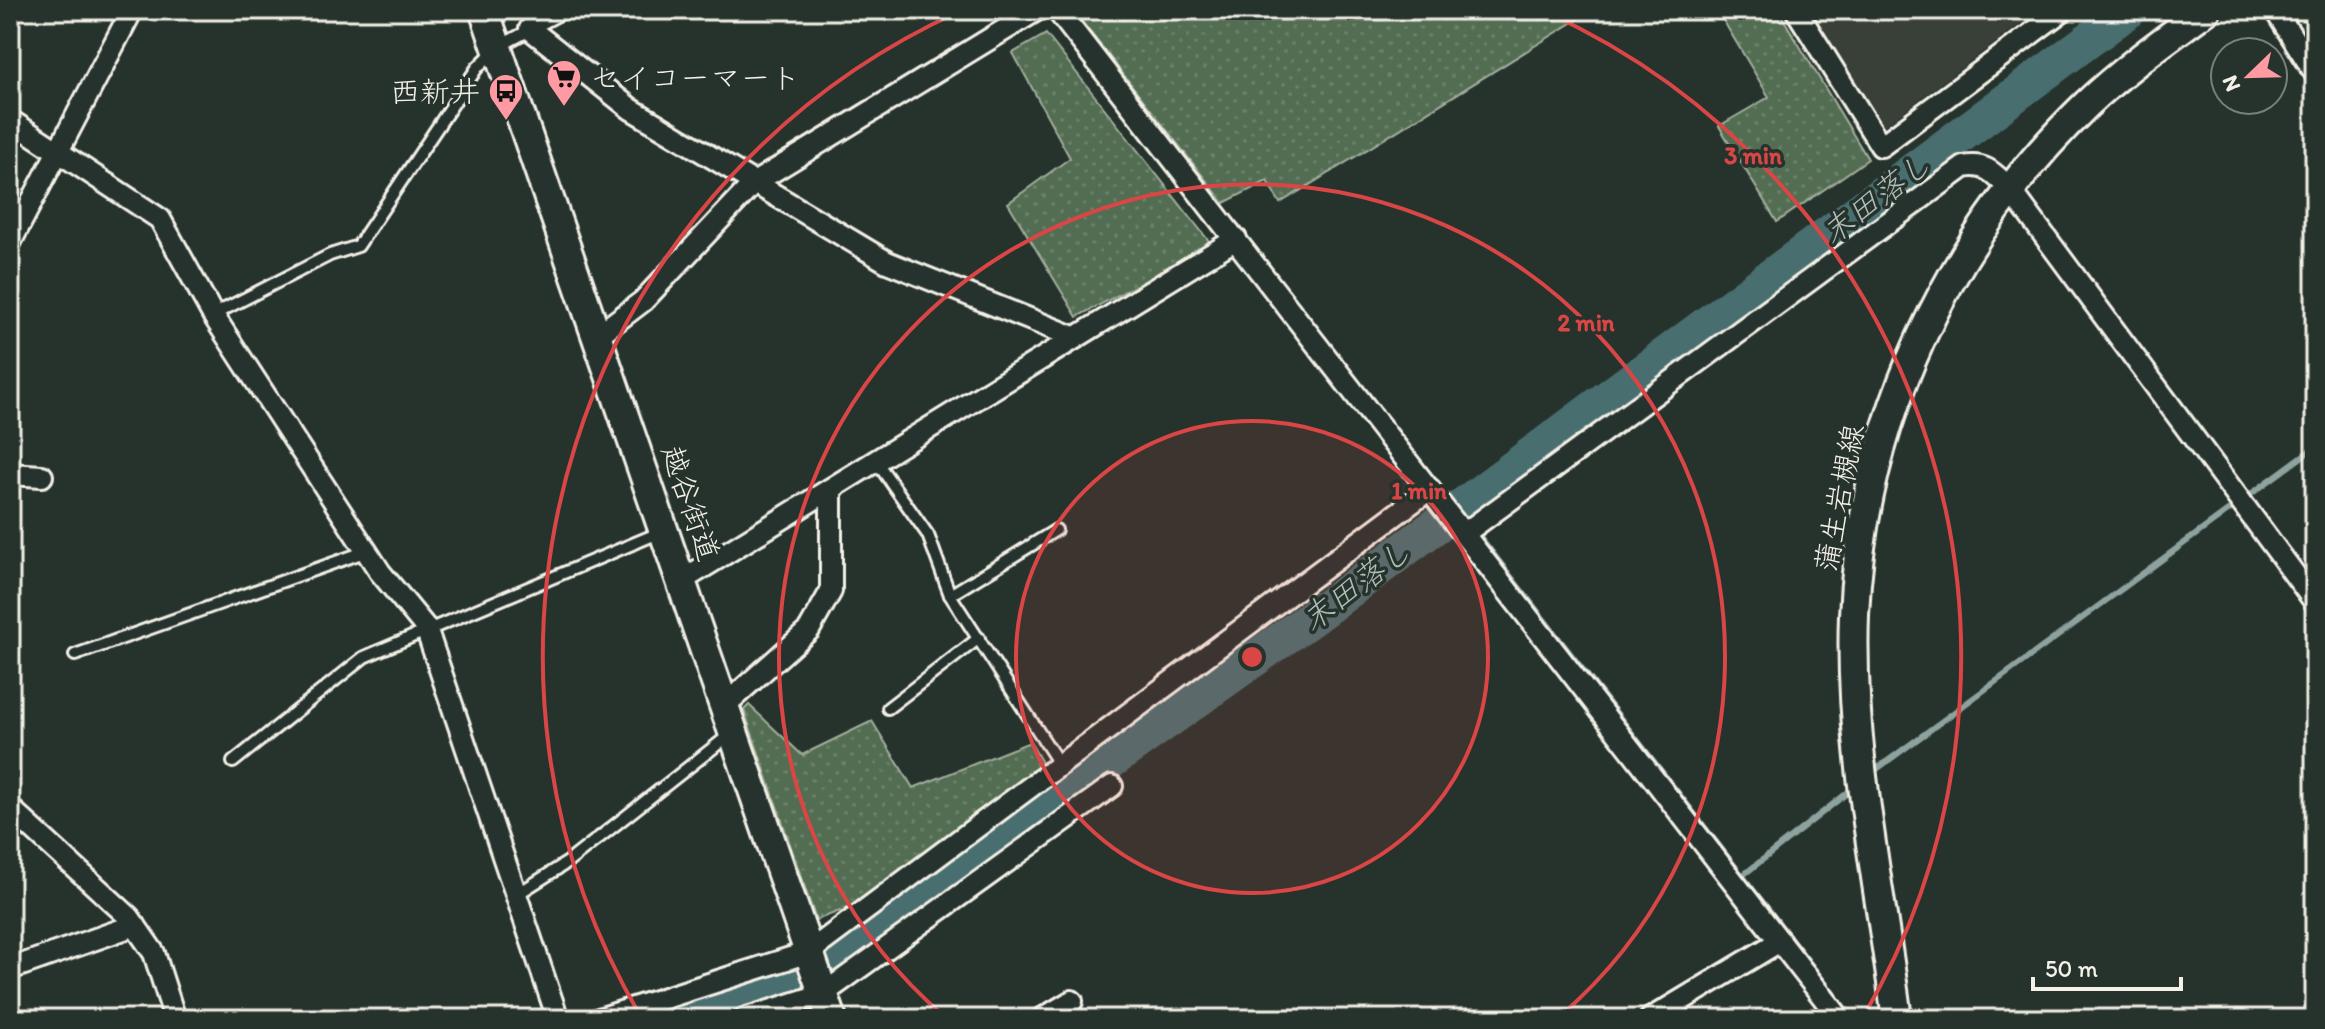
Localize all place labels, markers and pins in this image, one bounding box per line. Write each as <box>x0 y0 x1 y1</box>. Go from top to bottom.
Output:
supermarket icon: セイコーマート <box>545 58 583 108</box>
place label: セイコーマート <box>590 59 801 96</box>
bus stop icon: 西新井 <box>487 72 525 122</box>
place label: 西新井 <box>390 73 480 110</box>
centre of rings <box>1238 643 1266 671</box>

